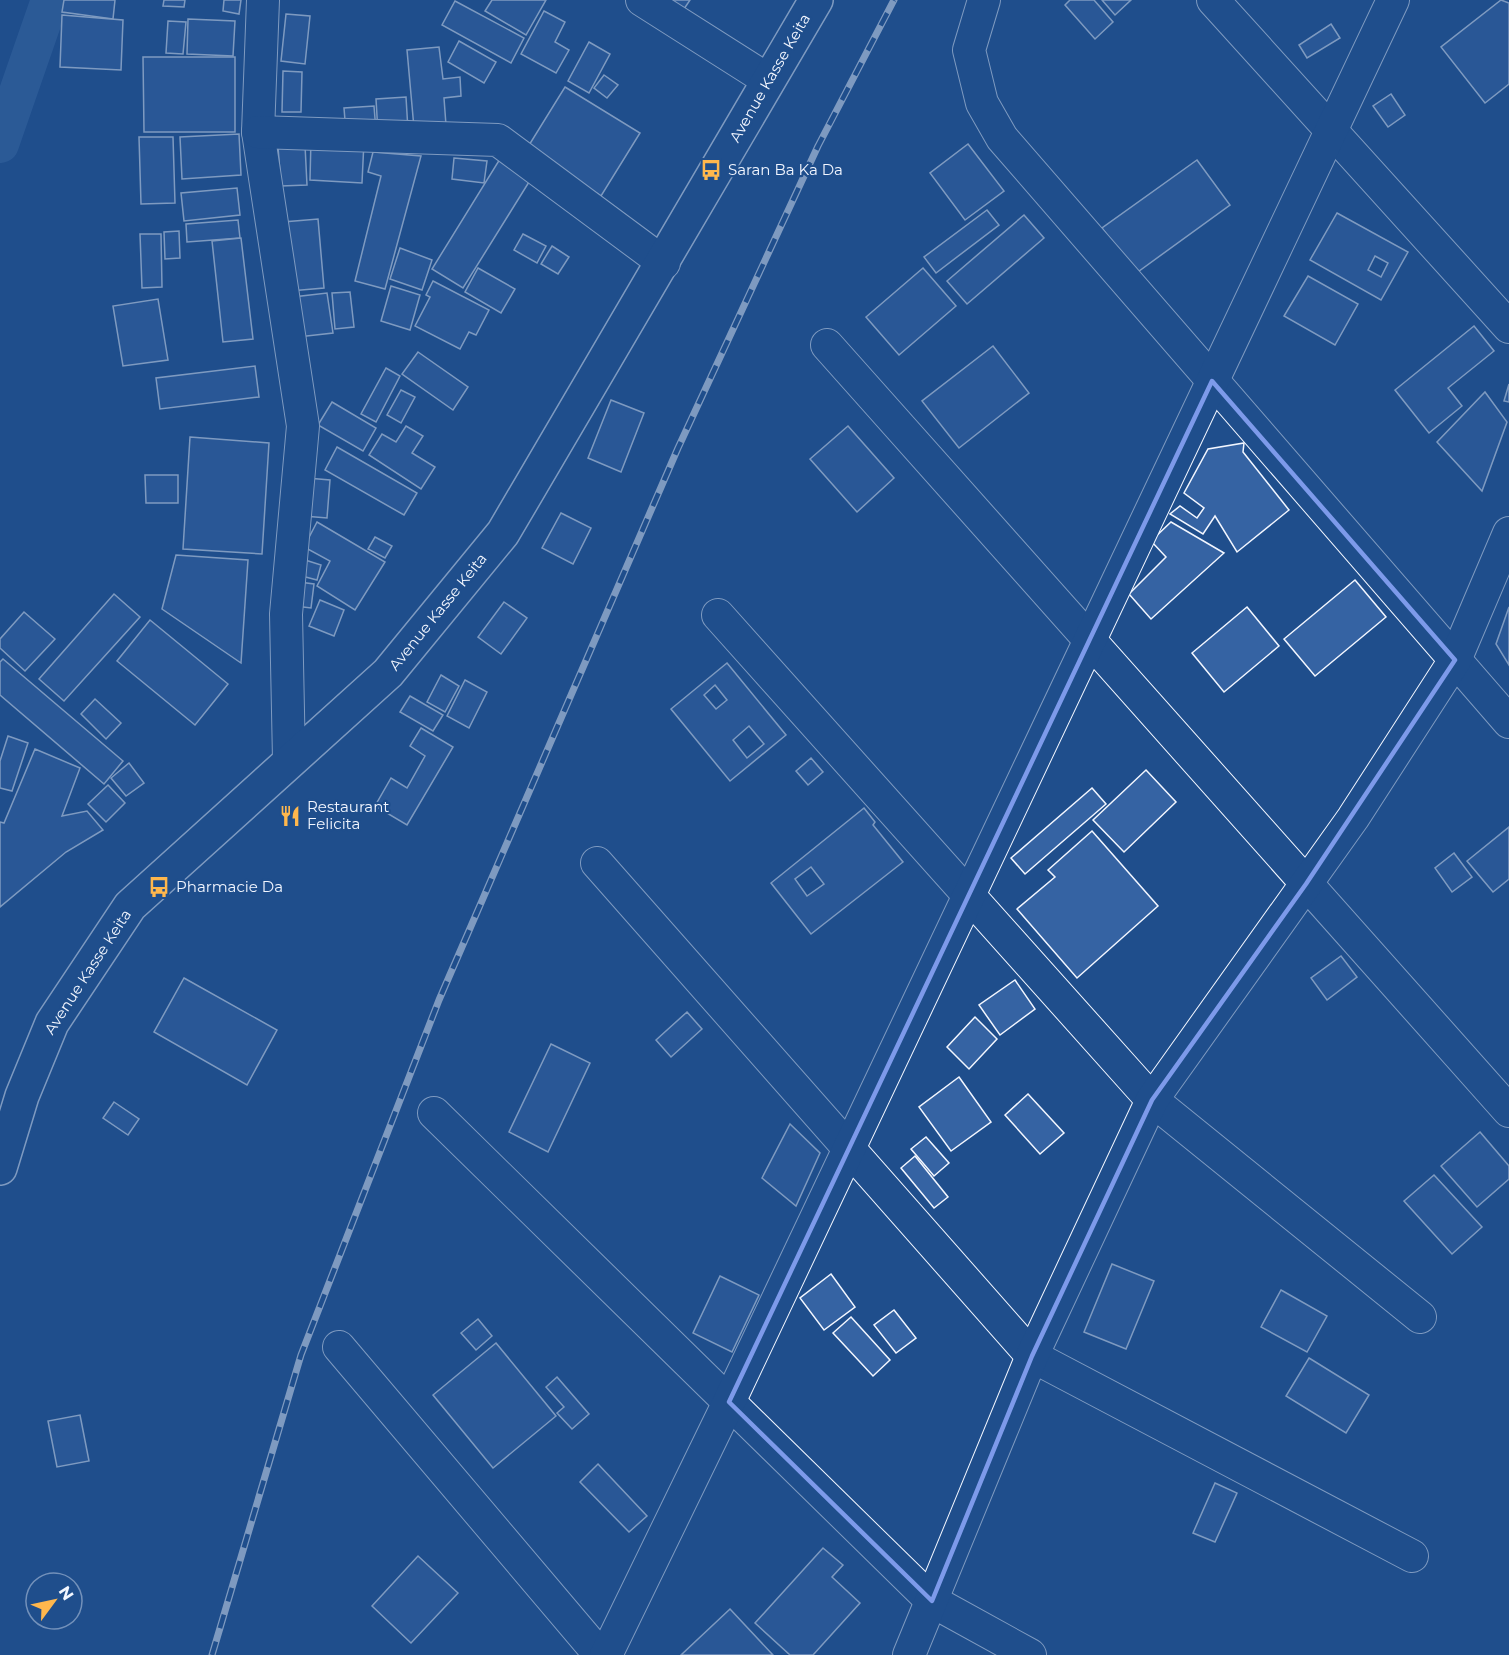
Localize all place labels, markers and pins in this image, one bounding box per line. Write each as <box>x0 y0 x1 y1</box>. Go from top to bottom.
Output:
bus stop icon: Saran Ba Ka Da <box>699 158 723 182</box>
place label: Saran Ba Ka Da <box>728 160 843 179</box>
place label: Restaurant Felicita <box>307 797 389 833</box>
restaurant icon: Restaurant Felicita <box>278 804 302 828</box>
bus stop icon: Pharmacie Da <box>147 875 171 899</box>
place label: Pharmacie Da <box>176 877 283 896</box>

